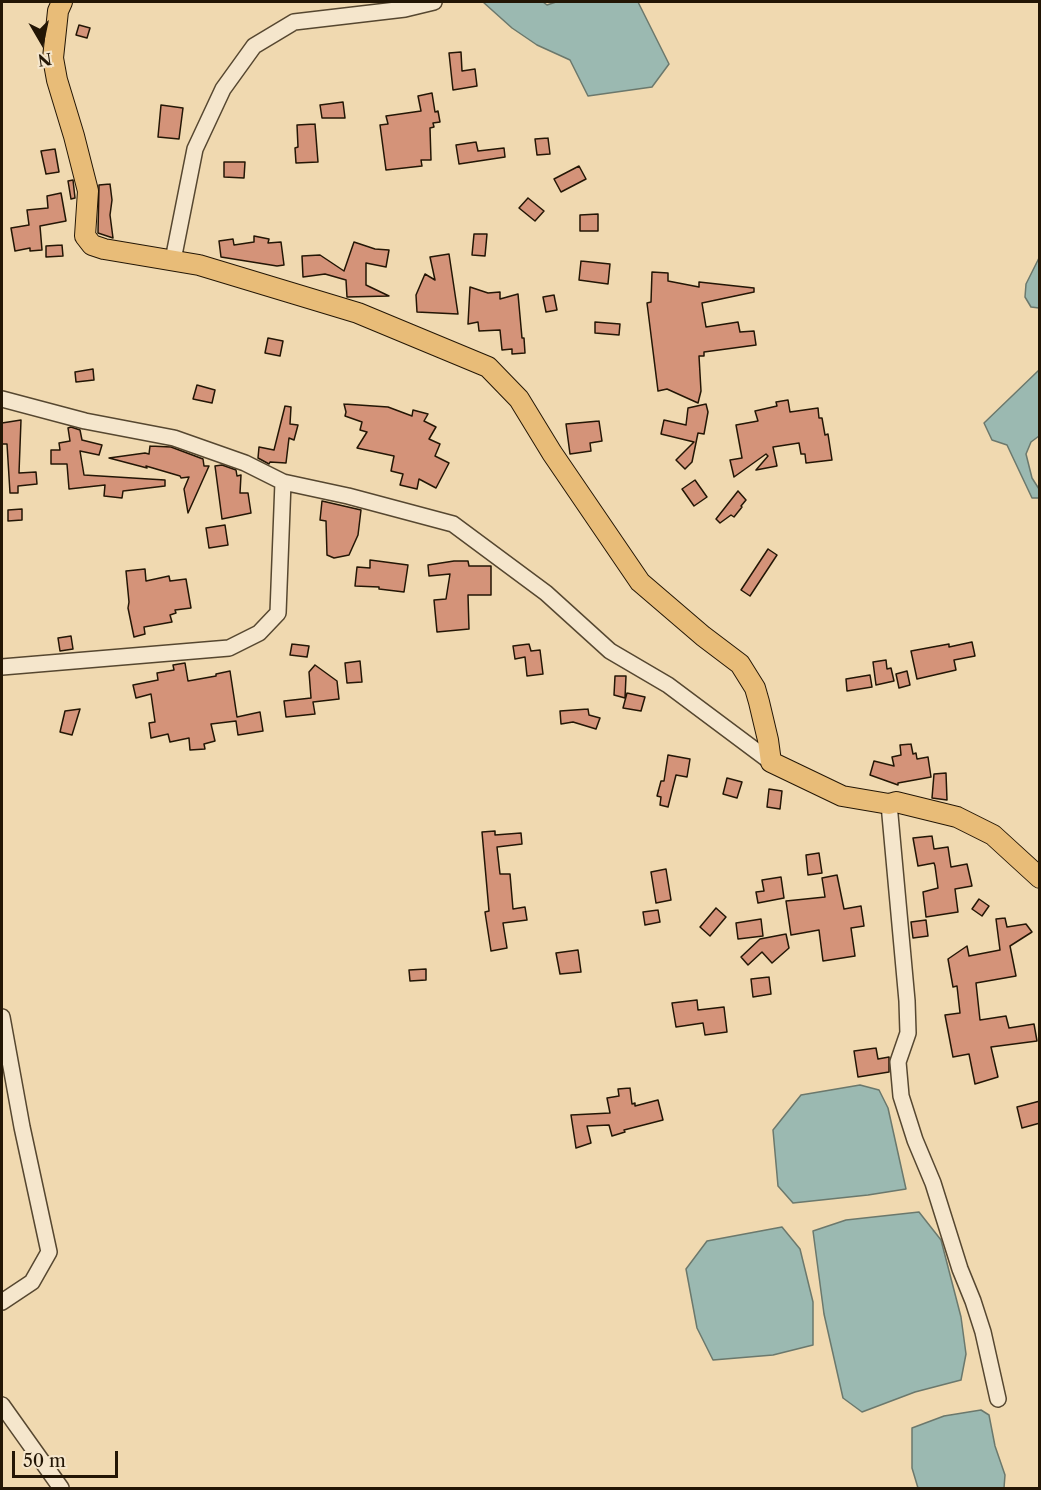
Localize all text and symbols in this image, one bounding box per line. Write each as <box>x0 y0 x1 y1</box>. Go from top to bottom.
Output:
north arrow <box>12 12 72 72</box>
text: N <box>36 49 53 71</box>
scale bar <box>15 1439 122 1477</box>
text: 50 m <box>23 1450 66 1472</box>

